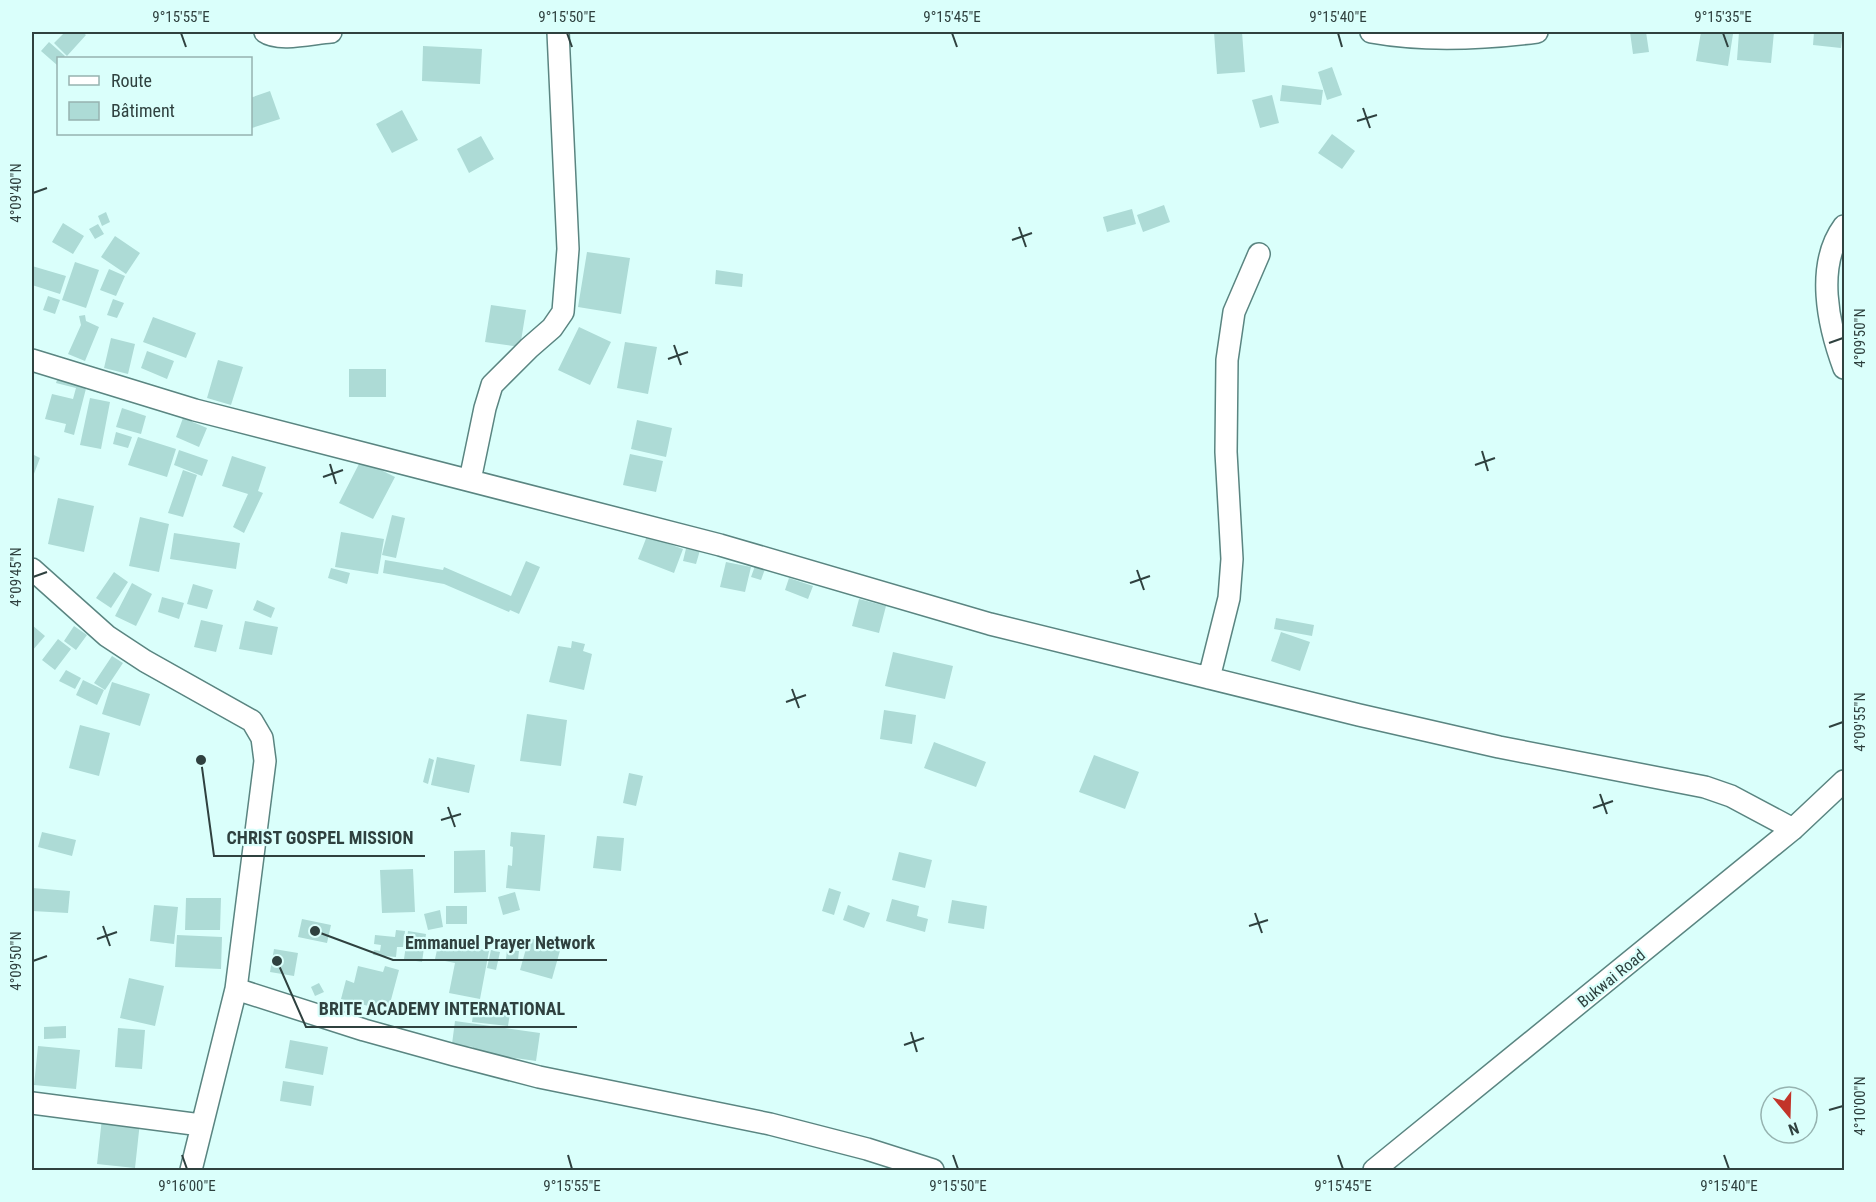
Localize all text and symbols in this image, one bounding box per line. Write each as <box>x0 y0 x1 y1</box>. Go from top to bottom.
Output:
text: 9°15'55"E <box>152 8 210 26</box>
text: 9°15'50"E <box>538 8 596 26</box>
text: 9°15'45"E <box>923 8 981 26</box>
text: 9°15'40"E <box>1309 8 1367 26</box>
text: 9°15'35"E <box>1694 8 1752 26</box>
legend <box>57 57 252 135</box>
text: Route <box>111 70 152 91</box>
text: Bâtiment <box>111 100 175 121</box>
text: 4°09'40"N <box>7 163 25 223</box>
text: 4°09'50"N <box>1851 308 1869 368</box>
text: 4°09'45"N <box>7 547 25 607</box>
text: 4°09'55"N <box>1851 692 1869 752</box>
callout: CHRIST GOSPEL MISSION <box>214 820 425 856</box>
text: CHRIST GOSPEL MISSION <box>227 827 413 848</box>
callout: Emmanuel Prayer Network <box>393 924 607 960</box>
text: 4°09'50"N <box>7 931 25 991</box>
text: Emmanuel Prayer Network <box>405 932 595 953</box>
street label: Bukwai Road <box>1574 945 1649 1011</box>
callout: BRITE ACADEMY INTERNATIONAL <box>306 991 577 1027</box>
text: BRITE ACADEMY INTERNATIONAL <box>319 998 566 1019</box>
text: 4°10'00"N <box>1851 1076 1869 1136</box>
north arrow <box>1759 1085 1819 1145</box>
text: N <box>1786 1118 1801 1139</box>
text: 9°16'00"E <box>158 1177 216 1195</box>
text: 9°15'55"E <box>543 1177 601 1195</box>
text: 9°15'50"E <box>929 1177 987 1195</box>
text: 9°15'45"E <box>1314 1177 1372 1195</box>
text: 9°15'40"E <box>1700 1177 1758 1195</box>

